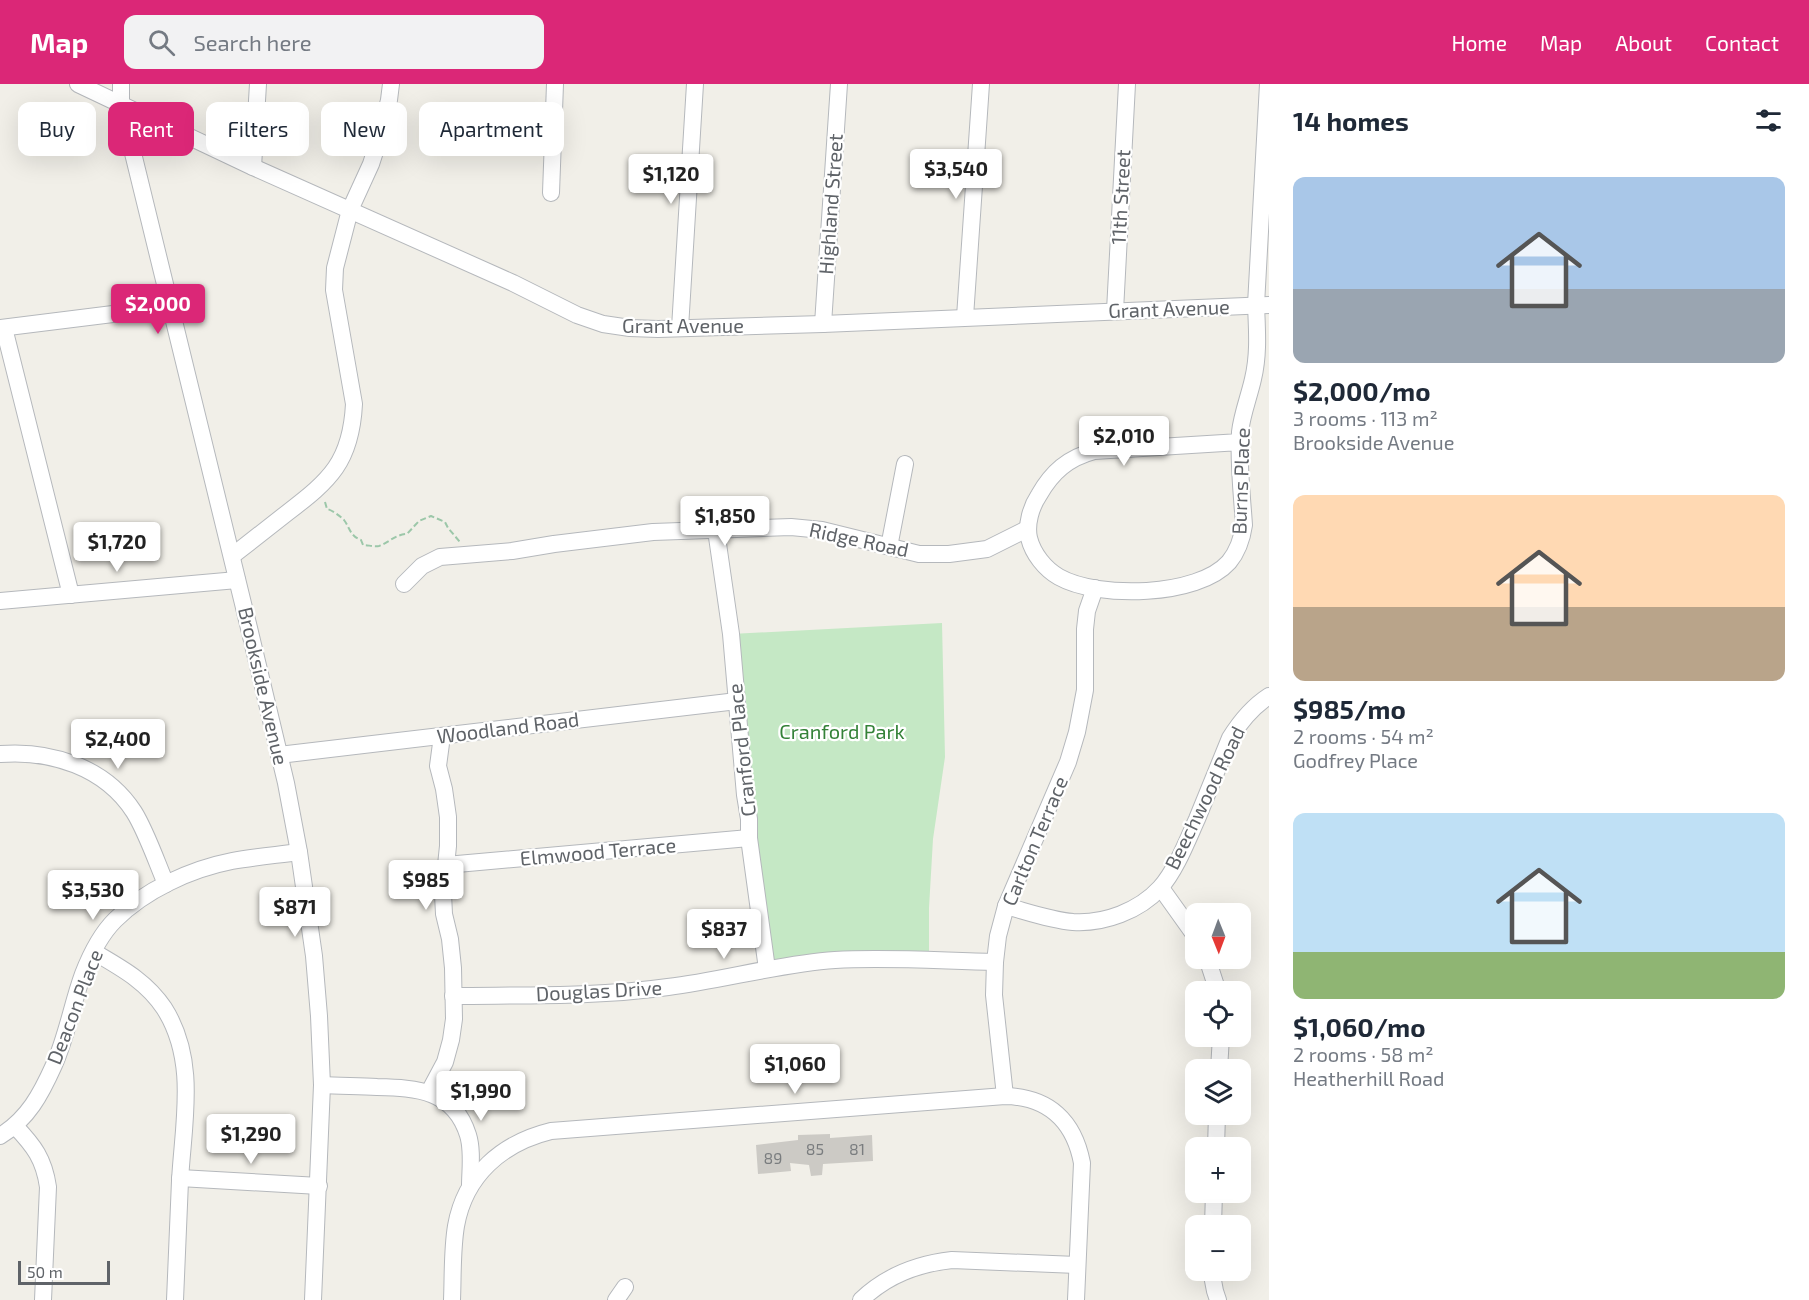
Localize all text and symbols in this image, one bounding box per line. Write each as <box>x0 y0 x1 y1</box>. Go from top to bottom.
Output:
search box <box>124 15 544 69</box>
text: Map <box>30 25 88 59</box>
icon: search <box>145 26 178 59</box>
text: Search here <box>193 29 312 55</box>
text: Home <box>1451 30 1507 55</box>
text: Map <box>1540 30 1582 55</box>
text: About <box>1615 30 1672 55</box>
text: Contact <box>1705 30 1779 55</box>
chip: Buy <box>18 102 96 156</box>
chip: Rent <box>108 102 194 156</box>
chip: Filters <box>206 102 309 156</box>
chip: New <box>321 102 407 156</box>
chip: Apartment <box>419 102 564 156</box>
icon: filters <box>1752 104 1785 137</box>
text: 14 homes <box>1293 105 1409 136</box>
street label: Highland Street <box>813 132 847 275</box>
street label: 11th Street <box>1106 148 1134 245</box>
pin: $3,540 <box>907 149 1005 200</box>
pin: $1,120 <box>622 154 720 205</box>
text: $3,540 <box>924 156 988 180</box>
text: $1,120 <box>642 161 700 185</box>
icon: home <box>1485 216 1593 324</box>
pin: $2,000 <box>109 284 207 335</box>
text: $2,000 <box>125 291 191 315</box>
street label: Grant Avenue <box>1108 294 1230 322</box>
street label: Grant Avenue <box>622 313 744 337</box>
text: $2,000/mo <box>1293 375 1430 406</box>
text: 3 rooms · 113 m² <box>1293 406 1438 430</box>
pin: $2,010 <box>1075 416 1173 467</box>
text: $2,010 <box>1093 423 1155 447</box>
street label: Burns Place <box>1226 427 1254 535</box>
text: Brookside Avenue <box>1293 430 1454 454</box>
pin: $1,850 <box>676 496 774 547</box>
text: $1,850 <box>694 503 756 527</box>
street label: Ridge Road <box>807 517 911 561</box>
pin: $1,720 <box>68 522 166 573</box>
text: $1,720 <box>87 529 147 553</box>
icon: home <box>1485 534 1593 642</box>
street label: Brookside Avenue <box>234 604 294 767</box>
street label: Cranford Place <box>722 682 760 818</box>
text: $985/mo <box>1293 693 1406 724</box>
street label: Woodland Road <box>435 706 580 748</box>
pin: $2,400 <box>69 719 167 770</box>
park label: Cranford Park <box>779 719 905 743</box>
street label: Beechwood Road <box>1159 722 1249 873</box>
text: 2 rooms · 54 m² <box>1293 724 1434 748</box>
text: $2,400 <box>85 726 151 750</box>
text: Godfrey Place <box>1293 748 1418 772</box>
street label: Carlton Terrace <box>996 772 1072 909</box>
street label: Elmwood Terrace <box>519 832 677 870</box>
icon: home <box>1485 852 1593 960</box>
pin: $985 <box>390 860 462 911</box>
text: $985 <box>403 867 449 891</box>
pin: $3,530 <box>44 870 142 921</box>
text: $3,530 <box>62 877 124 901</box>
pin: $871 <box>259 887 331 938</box>
text: $871 <box>273 894 317 918</box>
north arrow <box>1185 903 1251 969</box>
map controls <box>1185 903 1251 1281</box>
pin: $837 <box>688 909 760 960</box>
text: $837 <box>701 916 747 940</box>
street label: Deacon Place <box>41 946 107 1067</box>
street label: Douglas Drive <box>535 975 663 1005</box>
button: locate <box>1185 981 1251 1047</box>
text: $1,060/mo <box>1293 1011 1426 1042</box>
text: 2 rooms · 58 m² <box>1293 1042 1434 1066</box>
pin: $1,060 <box>746 1044 844 1095</box>
text: $1,060 <box>764 1051 826 1075</box>
button: layers <box>1185 1059 1251 1125</box>
text: Heatherhill Road <box>1293 1066 1445 1090</box>
pin: $1,990 <box>432 1071 530 1122</box>
text: $1,990 <box>450 1078 512 1102</box>
pin: $1,290 <box>202 1114 300 1165</box>
text: $1,290 <box>220 1121 282 1145</box>
button: + <box>1185 1137 1251 1203</box>
house number: 85 <box>806 1139 824 1158</box>
house number: 81 <box>849 1139 865 1158</box>
house number: 89 <box>764 1148 782 1167</box>
button: − <box>1185 1215 1251 1281</box>
scale bar <box>18 1258 110 1286</box>
text: 50 m <box>27 1262 63 1281</box>

